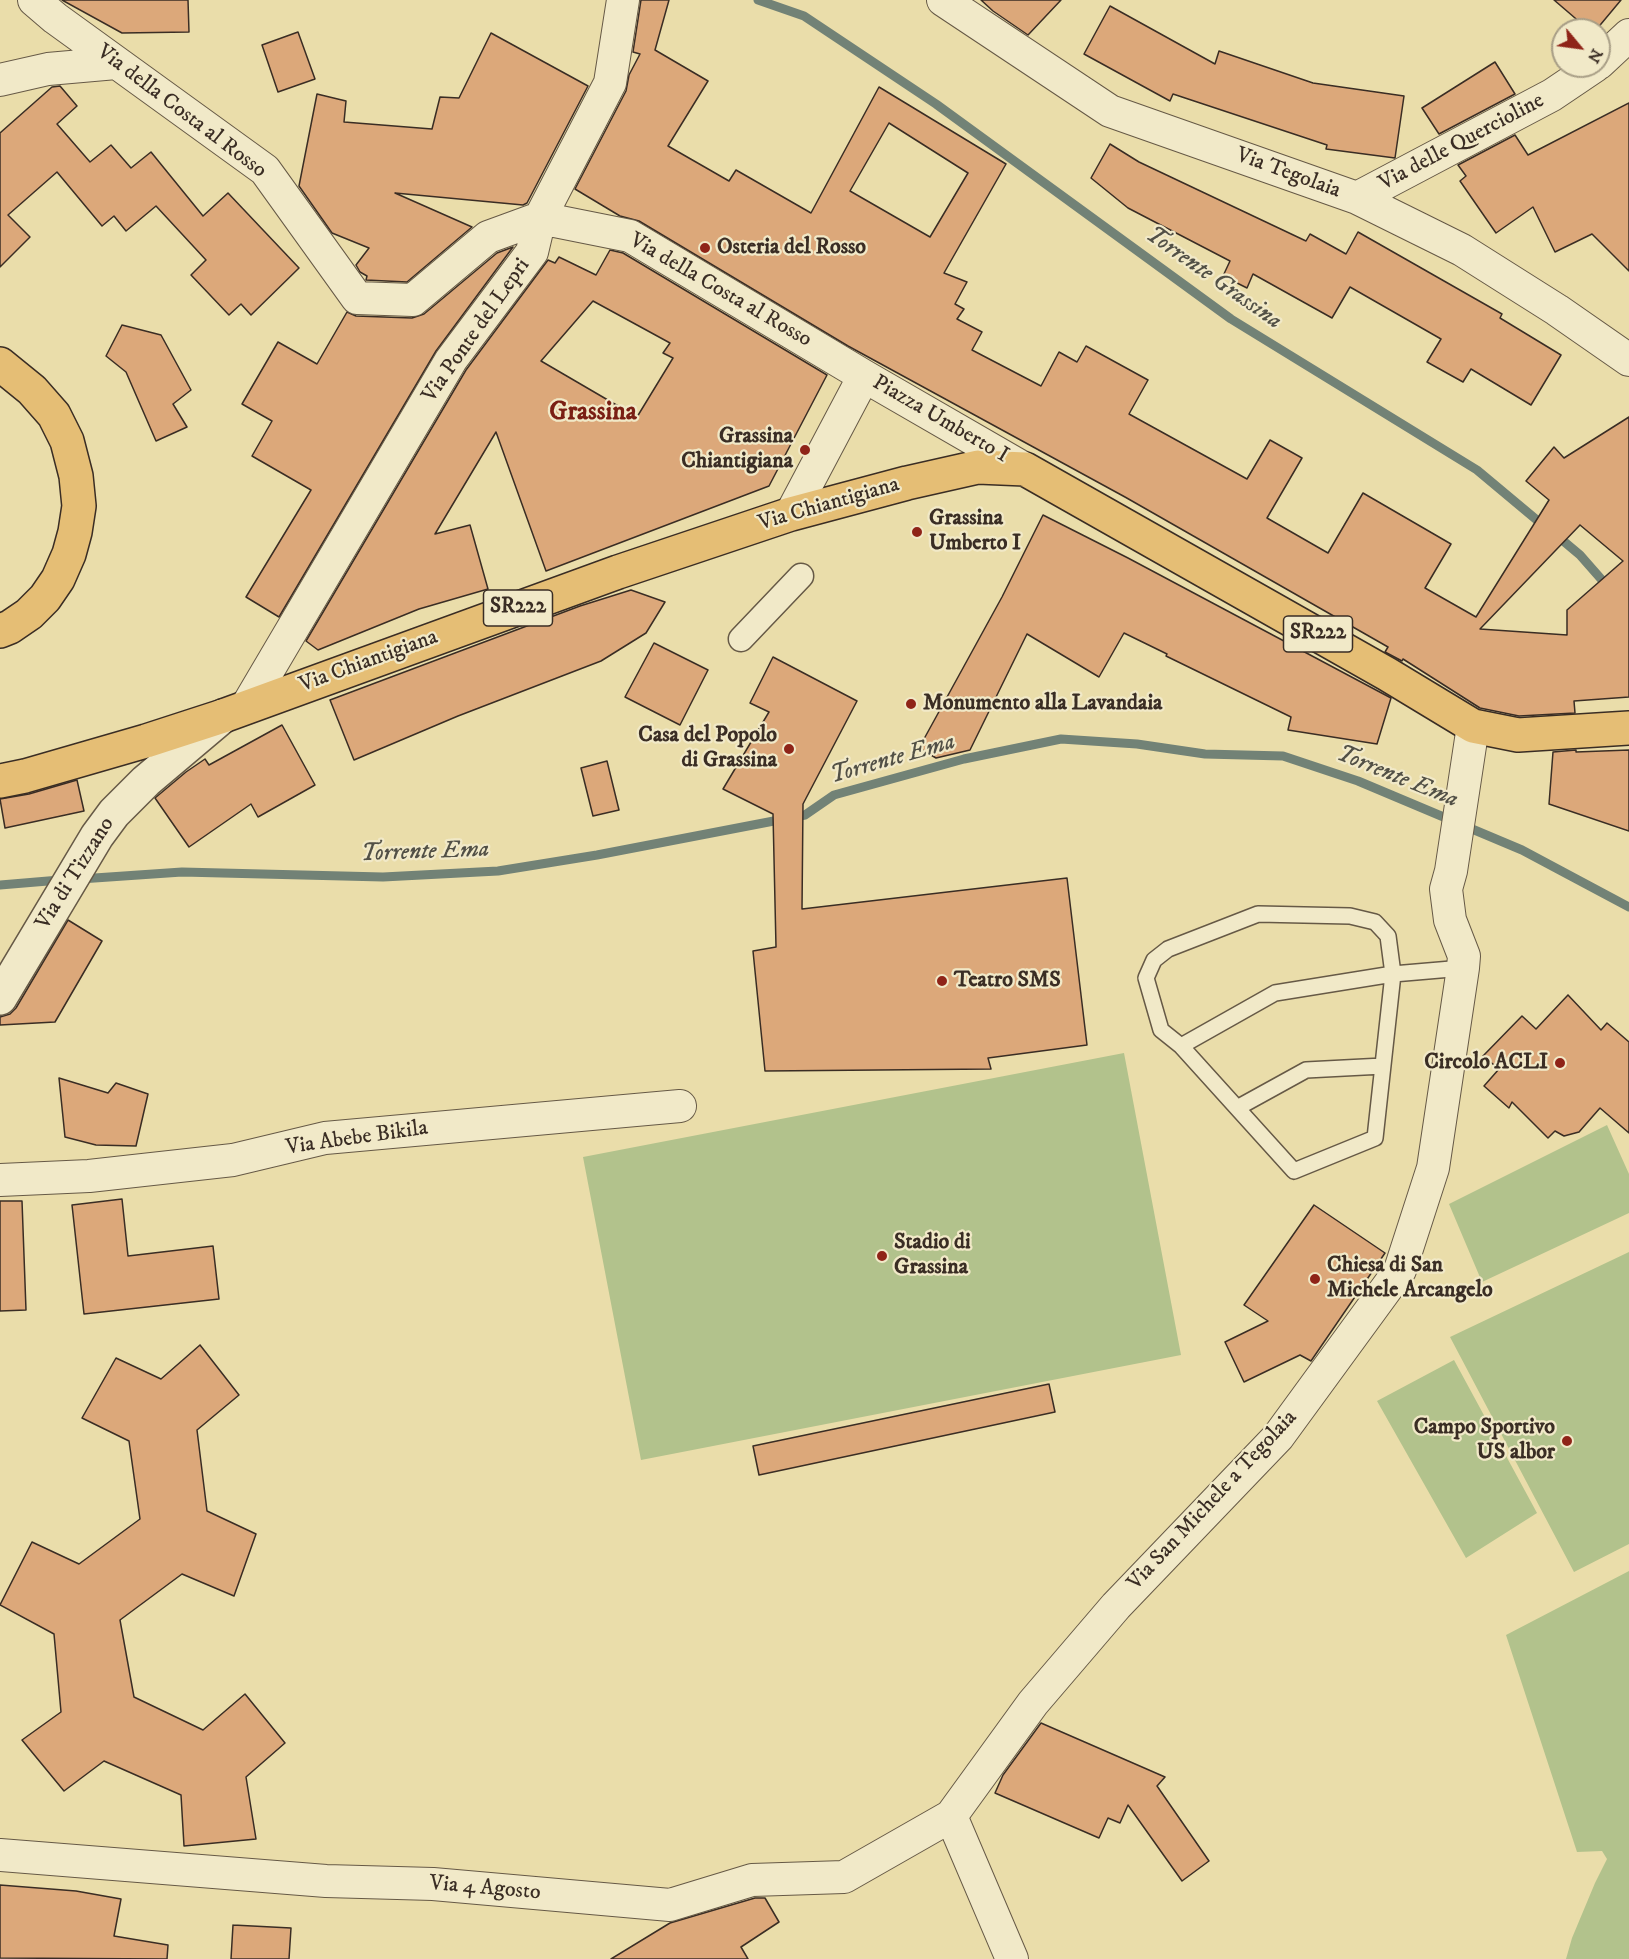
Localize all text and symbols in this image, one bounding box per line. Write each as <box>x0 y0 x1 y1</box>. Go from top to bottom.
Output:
north arrow <box>1551 18 1611 78</box>
street label: Via della Costa al Rosso <box>91 39 271 185</box>
text: N <box>1583 45 1607 66</box>
street label: Via delle Quercioline <box>1375 88 1549 198</box>
street label: Via Tegolaia <box>1232 143 1344 205</box>
water label: Torrente Grassina <box>1139 221 1287 337</box>
street label: Via della Costa al Rosso <box>624 228 816 354</box>
place label: Osteria del Rosso <box>717 235 866 261</box>
marker: Osteria del Rosso <box>698 241 712 255</box>
street label: Via Ponte del Lepri <box>417 254 537 408</box>
street label: Piazza Umberto I <box>867 370 1013 470</box>
district label: Grassina <box>549 398 637 430</box>
place label: Grassina Chiantigiana <box>681 424 793 476</box>
marker: Grassina Chiantigiana <box>798 443 812 457</box>
street label: Via Chiantigiana <box>756 472 902 538</box>
place label: Grassina Umberto I <box>929 506 1021 558</box>
marker: Grassina Umberto I <box>910 525 924 539</box>
road number: SR222 <box>484 590 552 626</box>
road number: SR222 <box>1284 616 1352 652</box>
street label: Via Chiantigiana <box>296 625 442 699</box>
place label: Monumento alla Lavandaia <box>923 691 1162 717</box>
marker: Monumento alla Lavandaia <box>904 697 918 711</box>
place label: Casa del Popolo di Grassina <box>638 723 777 774</box>
water label: Torrente Ema <box>827 728 959 792</box>
water label: Torrente Ema <box>1332 741 1462 815</box>
marker: Casa del Popolo di Grassina <box>782 742 796 756</box>
street label: Via di Tizzano <box>31 813 121 935</box>
water label: Torrente Ema <box>360 836 490 870</box>
place label: Teatro SMS <box>954 968 1061 994</box>
marker: Teatro SMS <box>935 974 949 988</box>
place label: Circolo ACLI <box>1424 1050 1548 1076</box>
marker: Circolo ACLI <box>1553 1056 1567 1070</box>
street label: Via Abebe Bikila <box>284 1116 430 1162</box>
place label: Stadio di Grassina <box>894 1230 971 1282</box>
marker: Stadio di Grassina <box>875 1249 889 1263</box>
place label: Chiesa di San Michele Arcangelo <box>1327 1253 1493 1304</box>
marker: Chiesa di San Michele Arcangelo <box>1308 1272 1322 1286</box>
street label: Via San Michele a Tegolaia <box>1123 1405 1303 1597</box>
place label: Campo Sportivo US albor <box>1414 1415 1555 1466</box>
marker: Campo Sportivo US albor <box>1560 1434 1574 1448</box>
street label: Via 4 Agosto <box>428 1871 542 1907</box>

